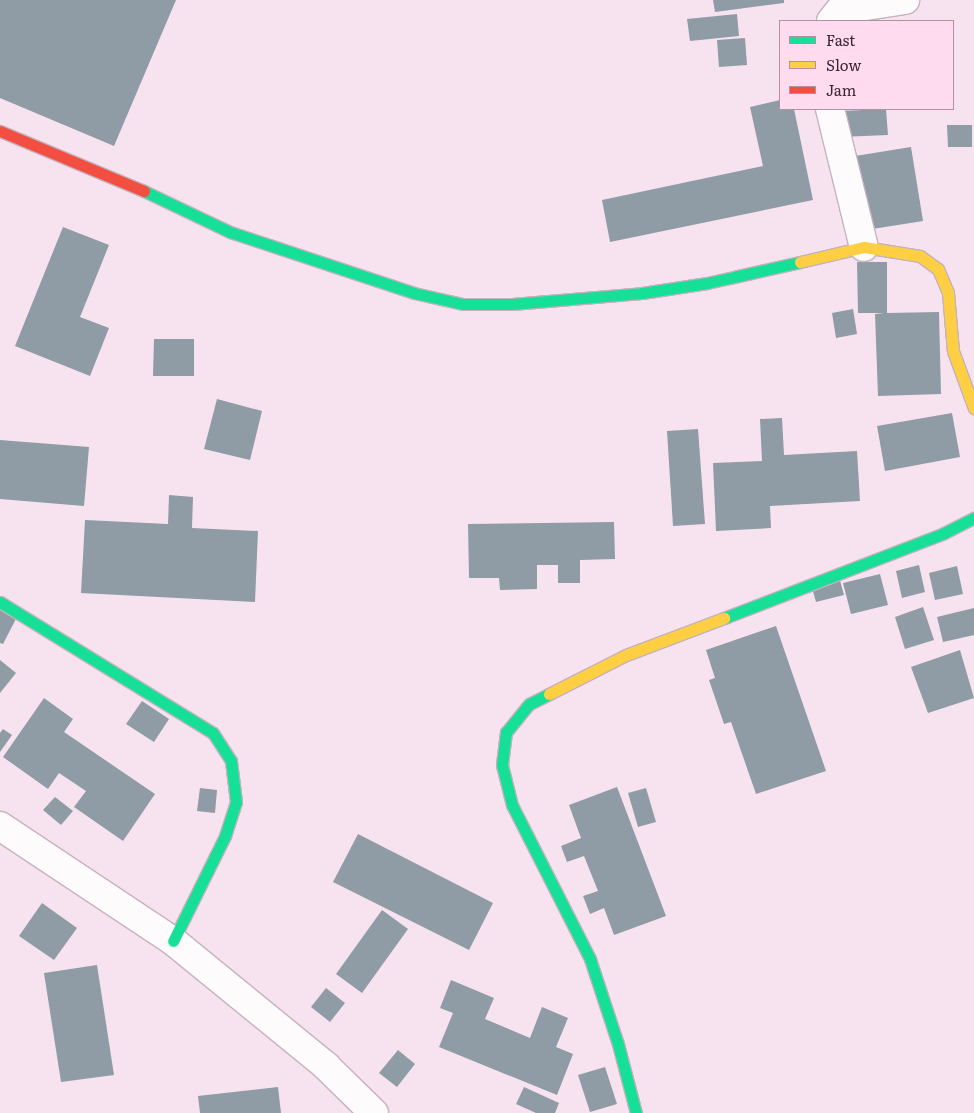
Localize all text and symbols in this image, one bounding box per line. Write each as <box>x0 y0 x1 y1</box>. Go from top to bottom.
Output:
legend <box>779 20 954 110</box>
text: Fast <box>826 28 855 51</box>
text: Slow <box>826 53 861 76</box>
text: Jam <box>826 78 856 101</box>

